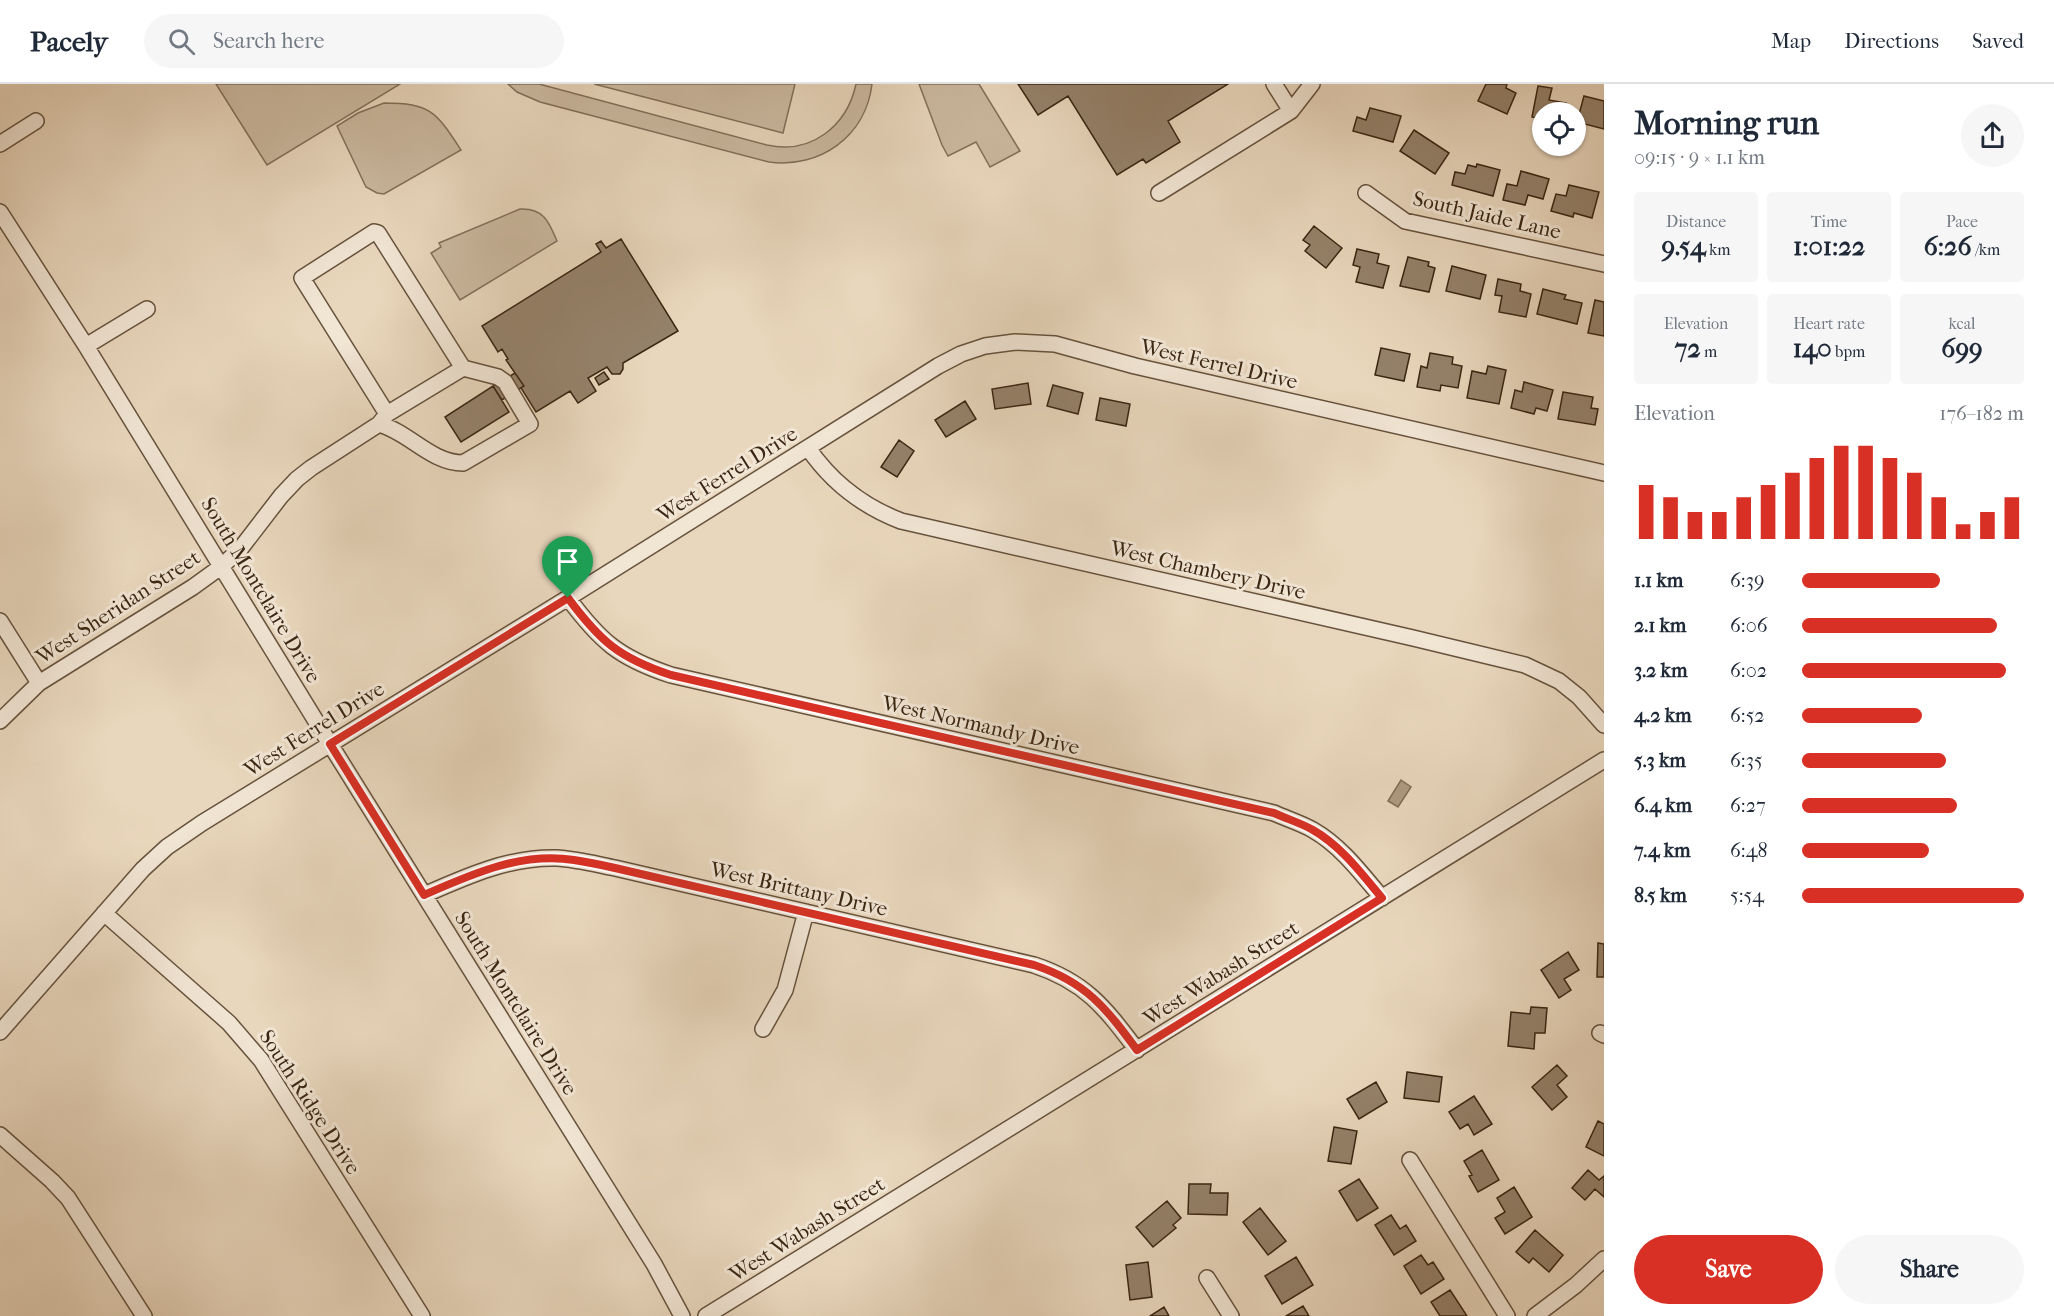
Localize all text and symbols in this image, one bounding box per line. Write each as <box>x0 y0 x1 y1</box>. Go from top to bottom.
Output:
search box <box>144 14 564 68</box>
text: Pacely <box>30 25 108 58</box>
icon: search <box>165 25 198 58</box>
text: Search here <box>213 28 324 54</box>
text: Map <box>1771 29 1811 53</box>
text: Directions <box>1844 29 1939 53</box>
text: Saved <box>1972 29 2024 53</box>
map controls <box>1532 102 1586 156</box>
button: locate <box>1532 102 1586 156</box>
text: Morning run <box>1634 104 1819 143</box>
button: share <box>1961 104 2024 167</box>
text: 09:15 · 9 × 1.1 km <box>1634 146 1765 169</box>
street label: South Jaide Lane <box>1411 186 1563 244</box>
text: Distance <box>1666 212 1726 231</box>
text: Time <box>1811 212 1847 231</box>
text: Pace <box>1946 212 1978 231</box>
text: 9.54 <box>1661 231 1706 262</box>
text: 1:01:22 <box>1793 231 1865 262</box>
text: 6:26 <box>1924 231 1971 262</box>
text: km <box>1706 240 1731 259</box>
text: /km <box>1971 240 2000 259</box>
text: Elevation <box>1664 314 1728 333</box>
text: Heart rate <box>1793 314 1865 333</box>
text: kcal <box>1949 314 1975 333</box>
text: 72 <box>1675 333 1701 364</box>
text: 140 <box>1793 333 1832 364</box>
text: 699 <box>1941 333 1983 364</box>
street label: West Ferrel Drive <box>1137 334 1300 394</box>
text: m <box>1701 342 1717 361</box>
text: bpm <box>1832 342 1865 361</box>
text: Elevation <box>1634 402 1715 425</box>
text: 176–182 m <box>1939 402 2024 425</box>
street label: West Ferrel Drive <box>652 421 801 527</box>
street label: South Montclaire Drive <box>196 493 326 687</box>
pin <box>542 536 593 598</box>
street label: West Chambery Drive <box>1107 536 1308 604</box>
street label: West Sheridan Street <box>31 545 205 669</box>
icon: arrive <box>551 545 584 578</box>
text: 1.1 km <box>1634 569 1683 592</box>
text: 6:39 <box>1730 569 1764 592</box>
text: 2.1 km <box>1634 614 1687 637</box>
text: 6:06 <box>1730 614 1768 637</box>
text: 3.2 km <box>1634 659 1688 682</box>
text: 6:02 <box>1730 659 1767 682</box>
street label: West Ferrel Drive <box>239 676 388 782</box>
street label: West Normandy Drive <box>879 690 1082 759</box>
text: 4.2 km <box>1634 704 1692 727</box>
text: 6:52 <box>1730 704 1765 727</box>
text: 5.3 km <box>1634 749 1686 772</box>
text: 6:35 <box>1730 749 1763 772</box>
text: 6.4 km <box>1634 794 1692 817</box>
text: 6:27 <box>1730 794 1766 817</box>
text: 7.4 km <box>1634 839 1691 862</box>
text: 6:48 <box>1730 839 1768 862</box>
street label: West Brittany Drive <box>707 857 890 921</box>
text: 8.5 km <box>1634 884 1687 907</box>
text: 5:54 <box>1730 884 1764 907</box>
street label: South Montclaire Drive <box>450 907 582 1099</box>
street label: West Wabash Street <box>1138 915 1303 1031</box>
street label: South Ridge Drive <box>254 1025 366 1179</box>
street label: West Wabash Street <box>724 1171 889 1287</box>
button: Save <box>1634 1235 1823 1304</box>
button: Share <box>1835 1235 2024 1304</box>

